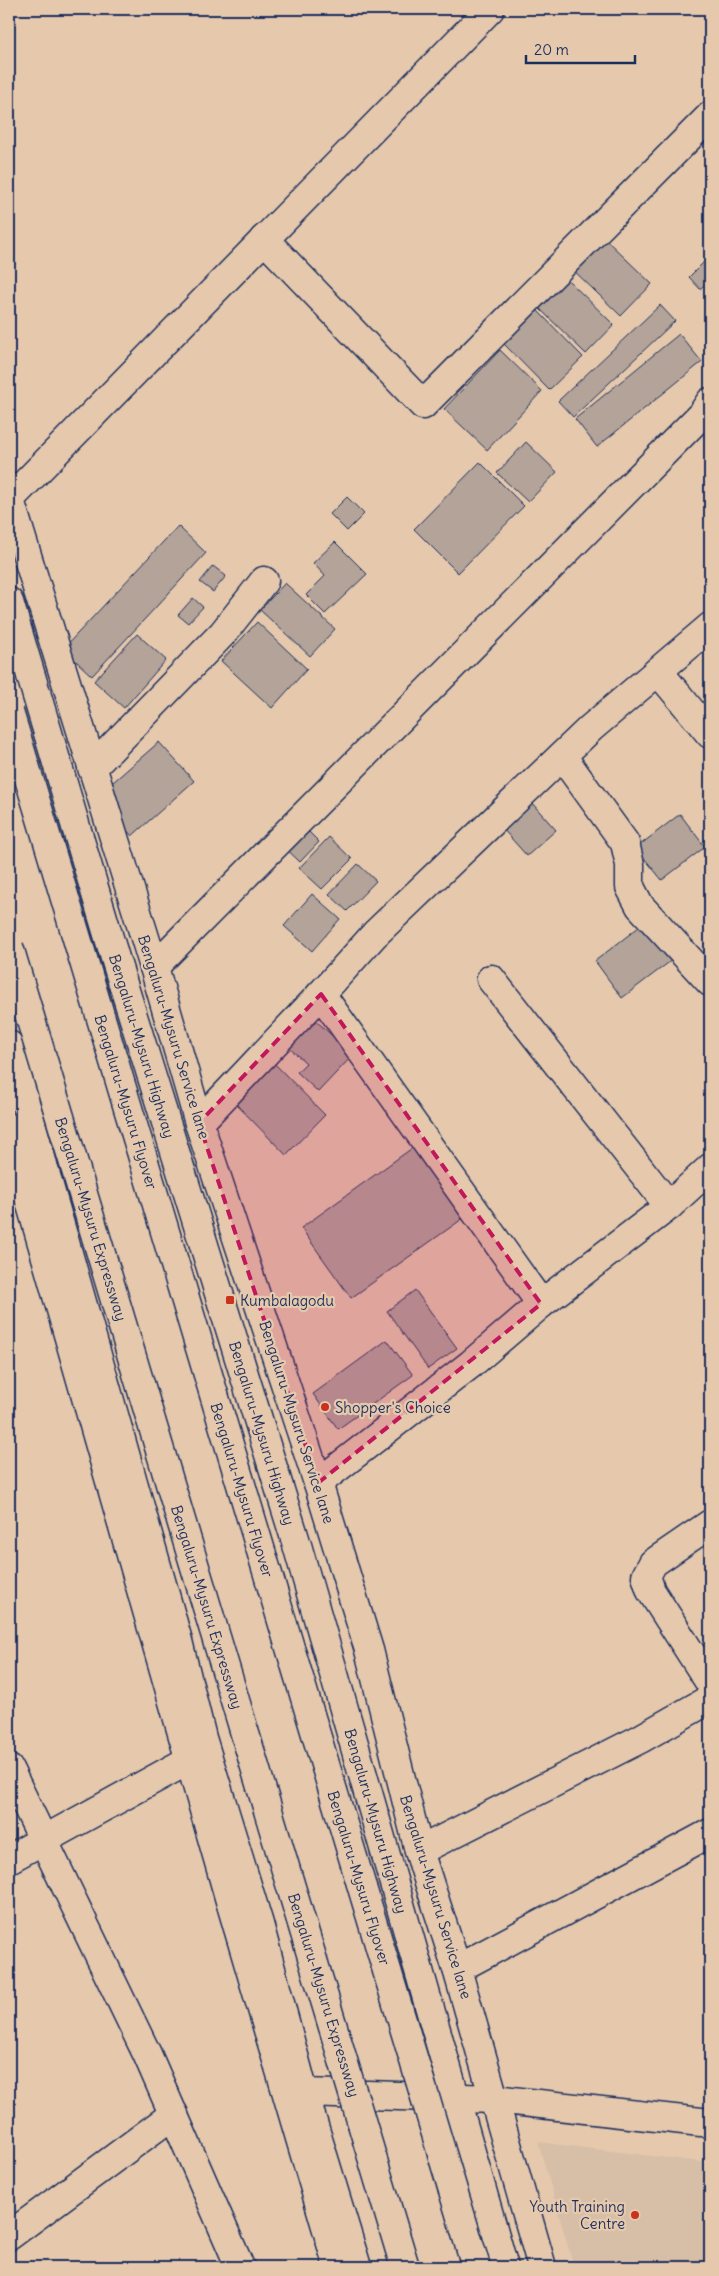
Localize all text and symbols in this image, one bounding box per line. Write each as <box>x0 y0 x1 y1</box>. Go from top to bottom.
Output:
scale bar <box>526 32 635 64</box>
text: 20 m <box>534 40 569 59</box>
street label: Bengaluru-Mysuru Service lane <box>134 933 214 1141</box>
street label: Bengaluru-Mysuru Highway <box>105 952 179 1140</box>
street label: Bengaluru-Mysuru Flyover <box>90 1012 162 1192</box>
street label: Bengaluru-Mysuru Expressway <box>51 1115 131 1323</box>
place label: Kumbalagodu <box>240 1291 334 1310</box>
marker: Kumbalagodu <box>224 1294 236 1306</box>
street label: Bengaluru-Mysuru Service lane <box>255 1318 339 1526</box>
street label: Bengaluru-Mysuru Highway <box>225 1339 299 1527</box>
place label: Shopper's Choice <box>335 1398 451 1417</box>
street label: Bengaluru-Mysuru Flyover <box>206 1400 278 1580</box>
marker: Shopper's Choice <box>319 1401 331 1413</box>
street label: Bengaluru-Mysuru Expressway <box>167 1503 247 1711</box>
street label: Bengaluru-Mysuru Highway <box>341 1726 411 1916</box>
street label: Bengaluru-Mysuru Flyover <box>323 1788 395 1968</box>
street label: Bengaluru-Mysuru Service lane <box>396 1793 476 2001</box>
street label: Bengaluru-Mysuru Expressway <box>284 1891 364 2099</box>
place label: Youth Training Centre <box>529 2197 625 2233</box>
marker: Youth Training Centre <box>629 2209 641 2221</box>

